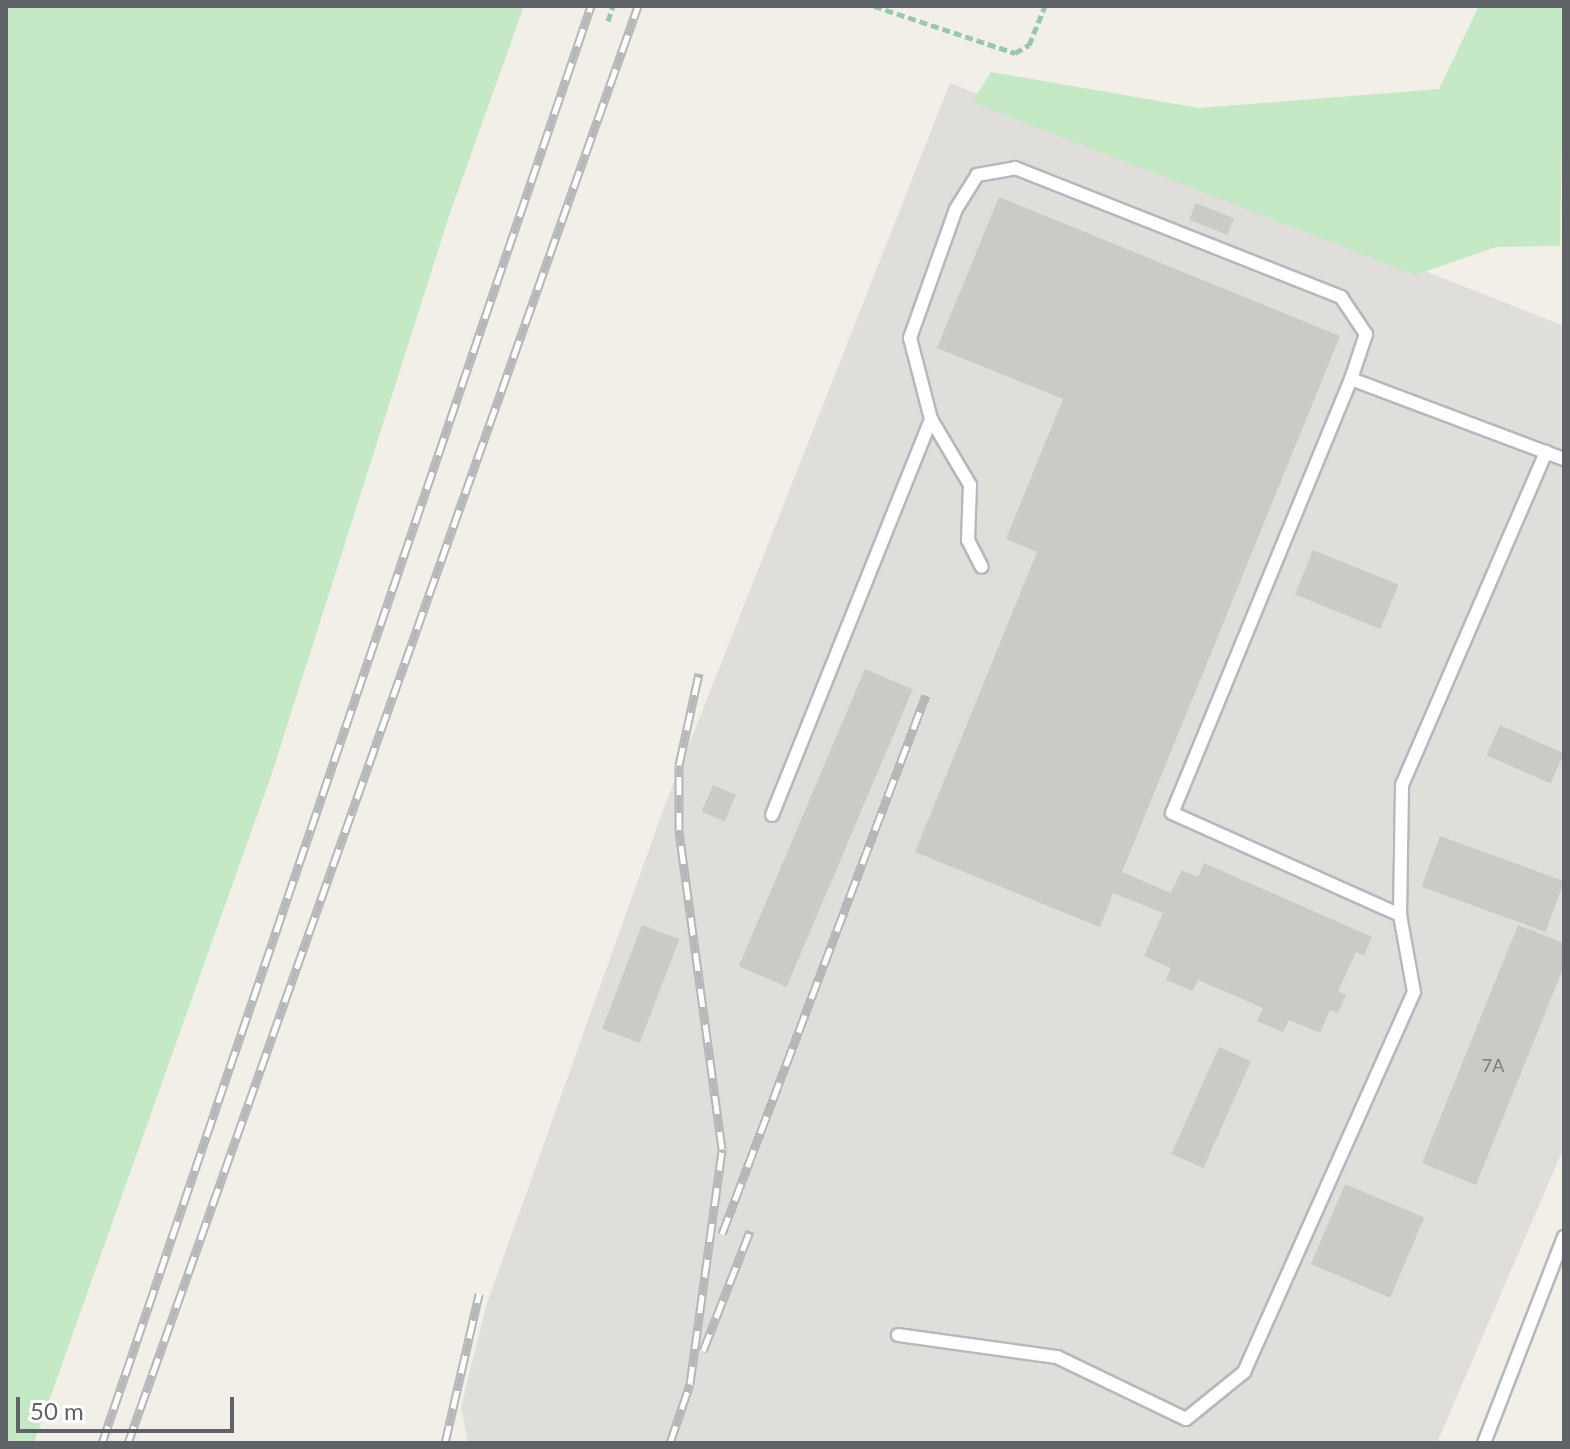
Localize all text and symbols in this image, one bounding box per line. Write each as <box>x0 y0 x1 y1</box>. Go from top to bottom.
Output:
house number: 7А <box>1482 1054 1504 1076</box>
scale bar <box>20 1381 238 1431</box>
text: 50 m <box>30 1396 84 1425</box>

